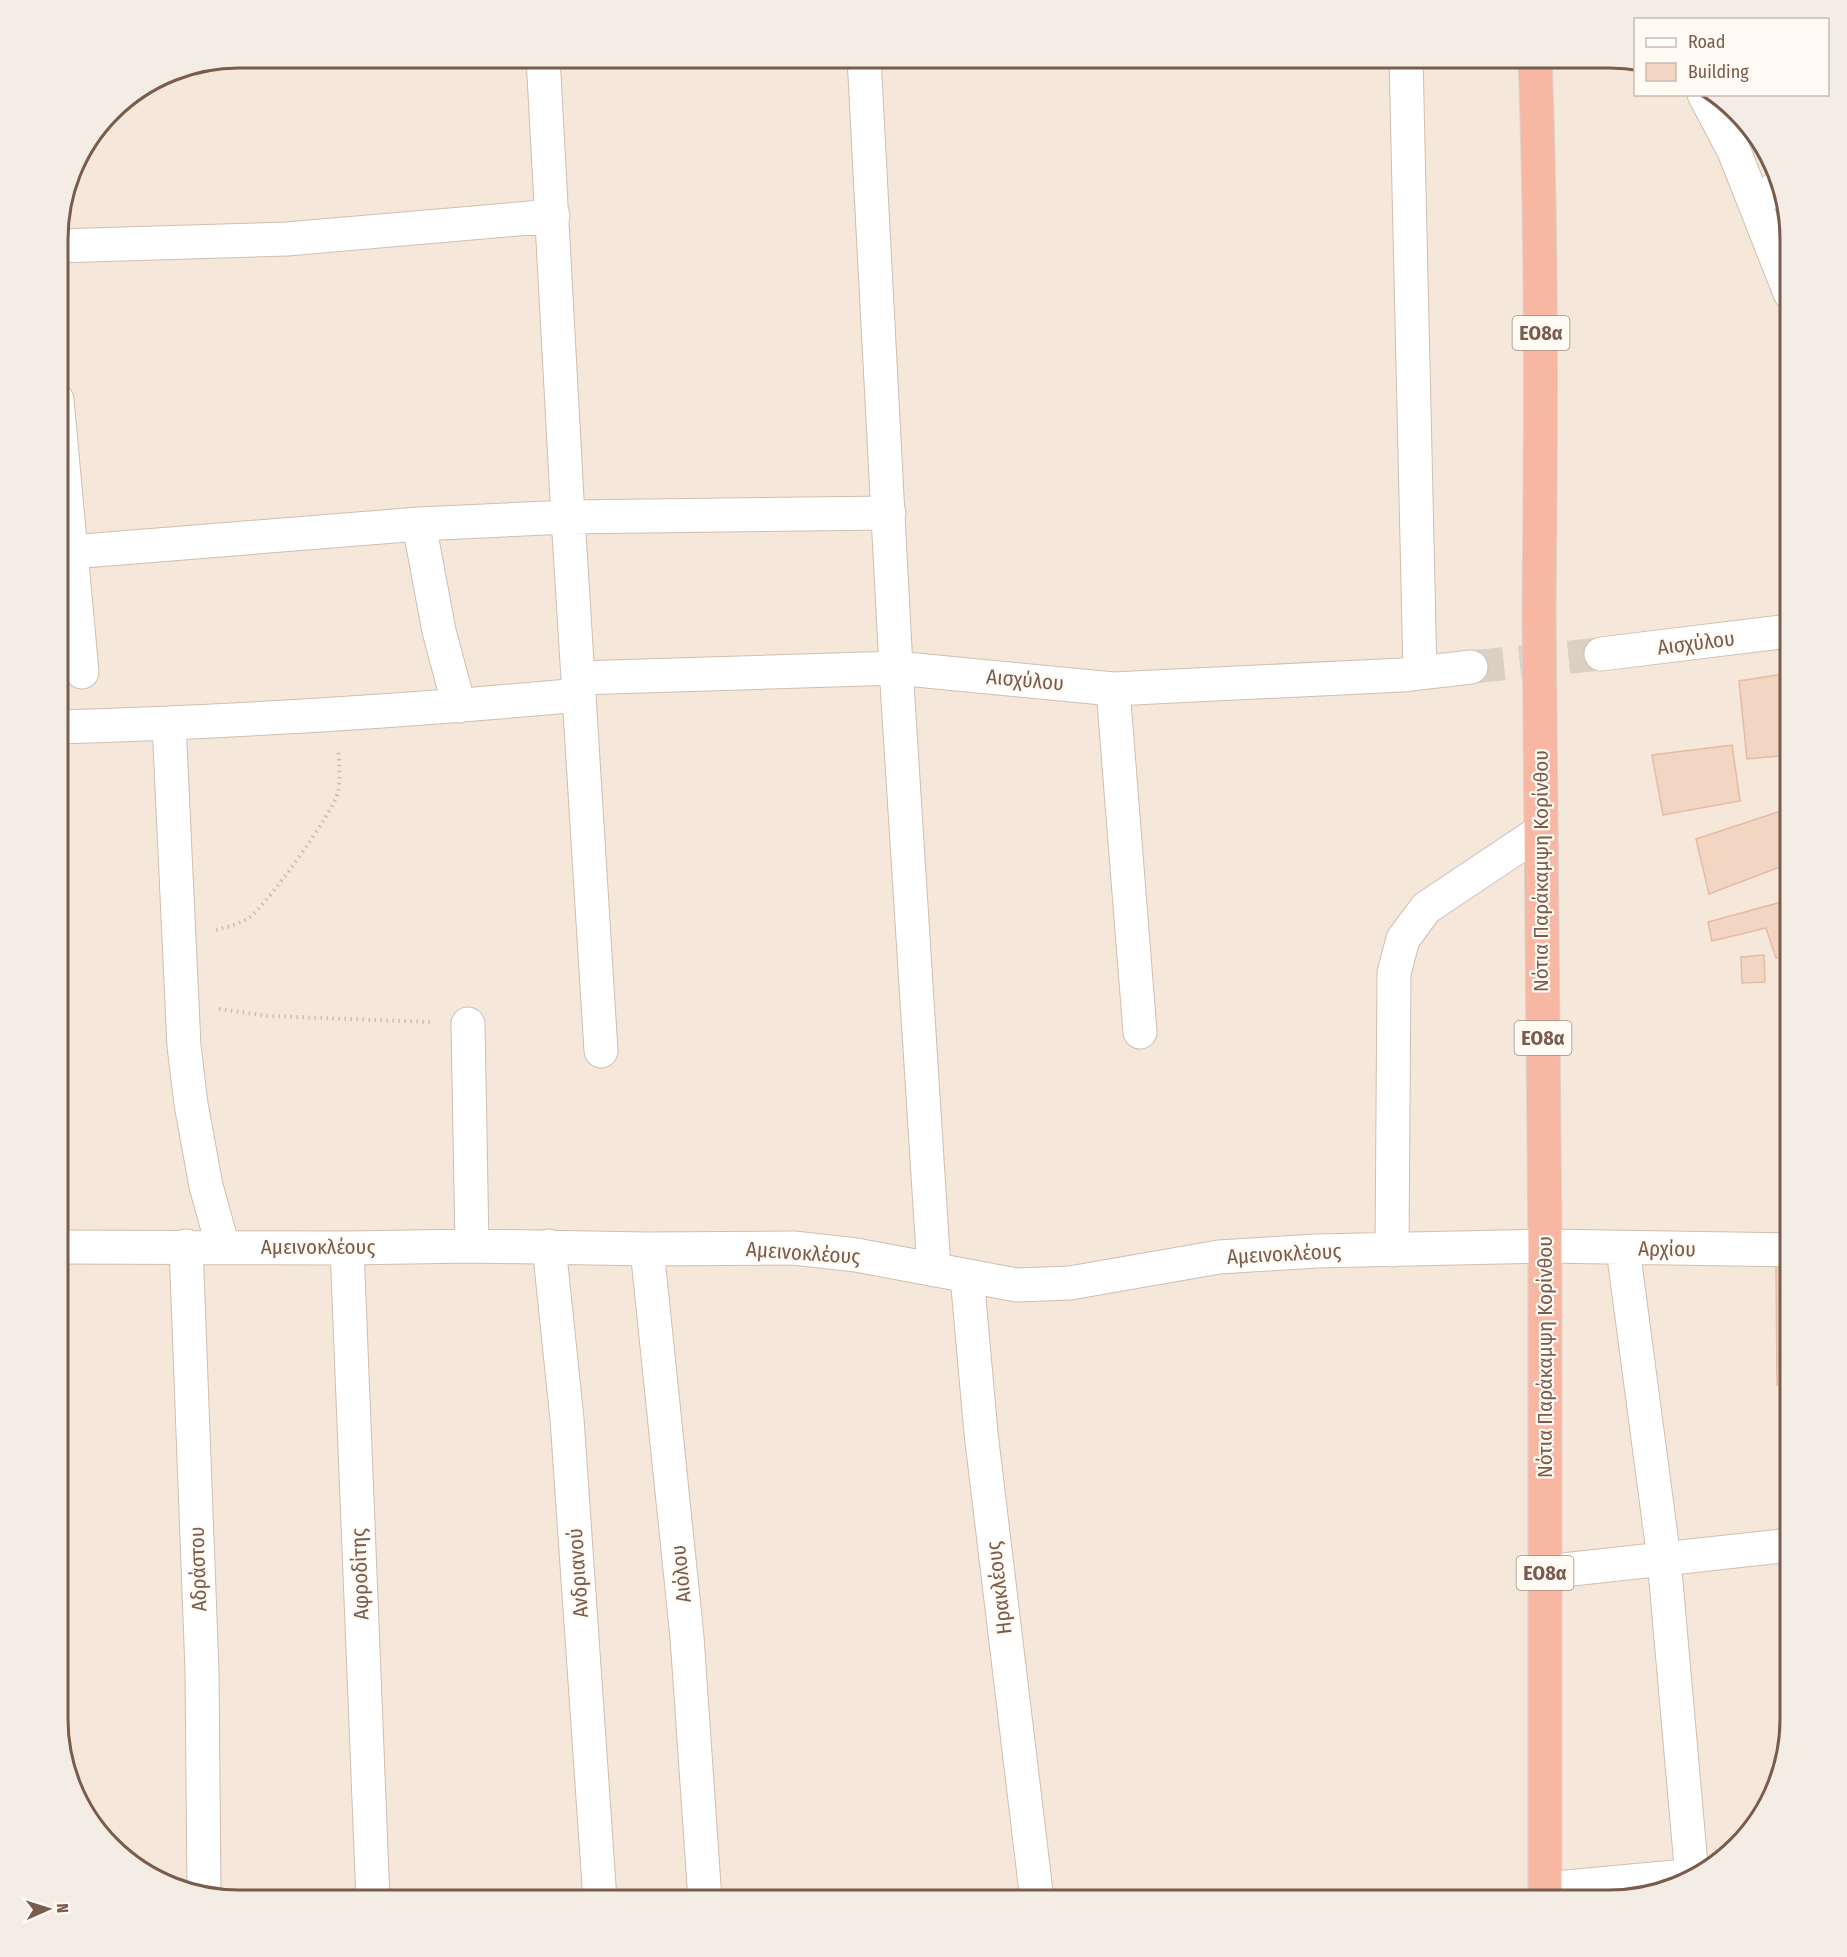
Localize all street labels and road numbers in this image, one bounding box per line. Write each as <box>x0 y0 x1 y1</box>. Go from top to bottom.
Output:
road number: ΕΟ8α <box>1512 316 1570 350</box>
street label: Αισχύλου <box>1656 625 1736 661</box>
street label: Αισχύλου <box>985 664 1065 696</box>
street label: Νότια Παράκαμψη Κορίνθου <box>1528 750 1554 992</box>
road number: ΕΟ8α <box>1514 1021 1572 1055</box>
street label: Αμεινοκλέους <box>261 1234 375 1260</box>
street label: Αρχίου <box>1638 1235 1696 1263</box>
street label: Αμεινοκλέους <box>745 1236 861 1270</box>
street label: Νότια Παράκαμψη Κορίνθου <box>1532 1236 1558 1478</box>
street label: Αμεινοκλέους <box>1226 1238 1342 1270</box>
street label: Αδράστου <box>184 1526 212 1612</box>
street label: Αφροδίτης <box>345 1527 375 1620</box>
street label: Ανδριανού <box>562 1527 594 1619</box>
street label: Ηρακλέους <box>980 1540 1018 1636</box>
street label: Αιόλου <box>665 1544 697 1604</box>
road number: ΕΟ8α <box>1516 1556 1574 1590</box>

